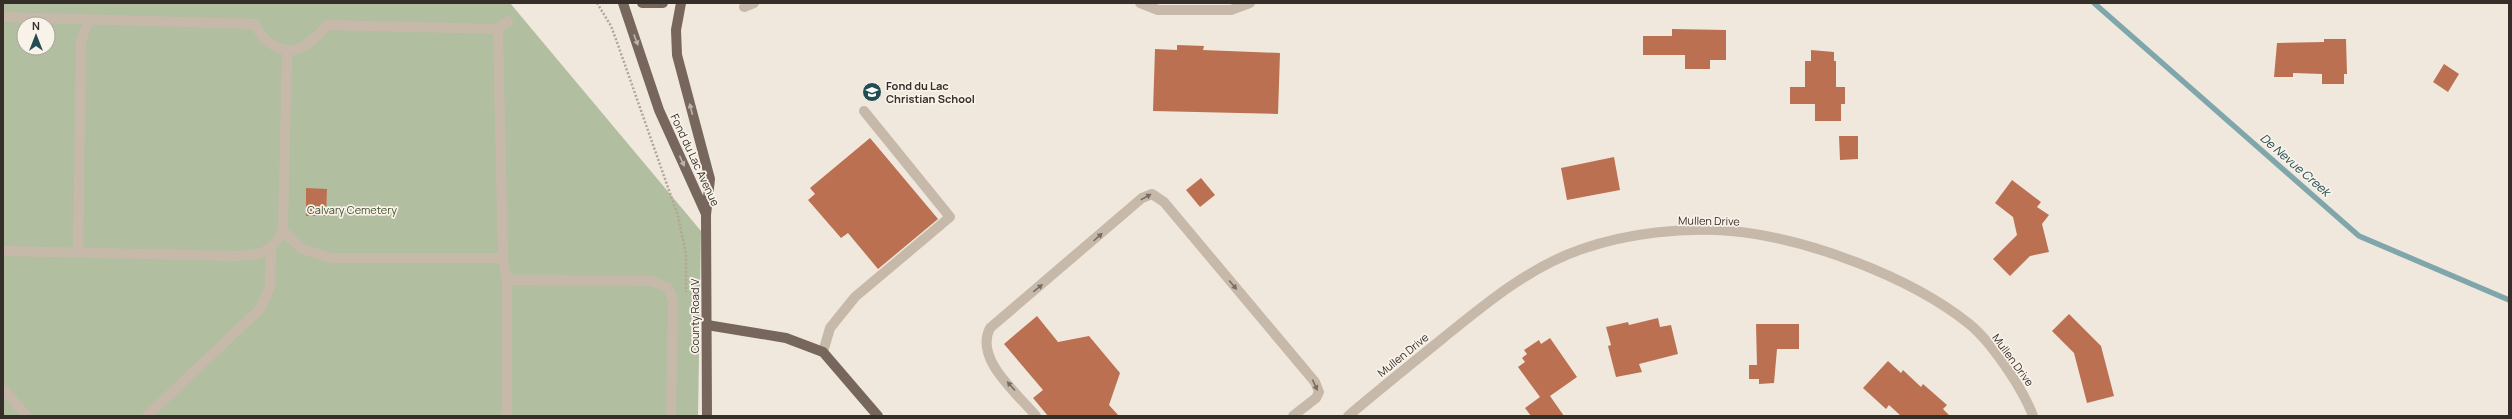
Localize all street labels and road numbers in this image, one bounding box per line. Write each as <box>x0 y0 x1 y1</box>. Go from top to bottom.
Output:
street label: Fond du Lac Avenue <box>668 111 724 209</box>
street label: Mullen Drive <box>1678 212 1741 229</box>
street label: County Road V <box>687 278 702 353</box>
street label: Mullen Drive <box>1374 329 1432 380</box>
street label: Mullen Drive <box>1989 330 2038 390</box>

